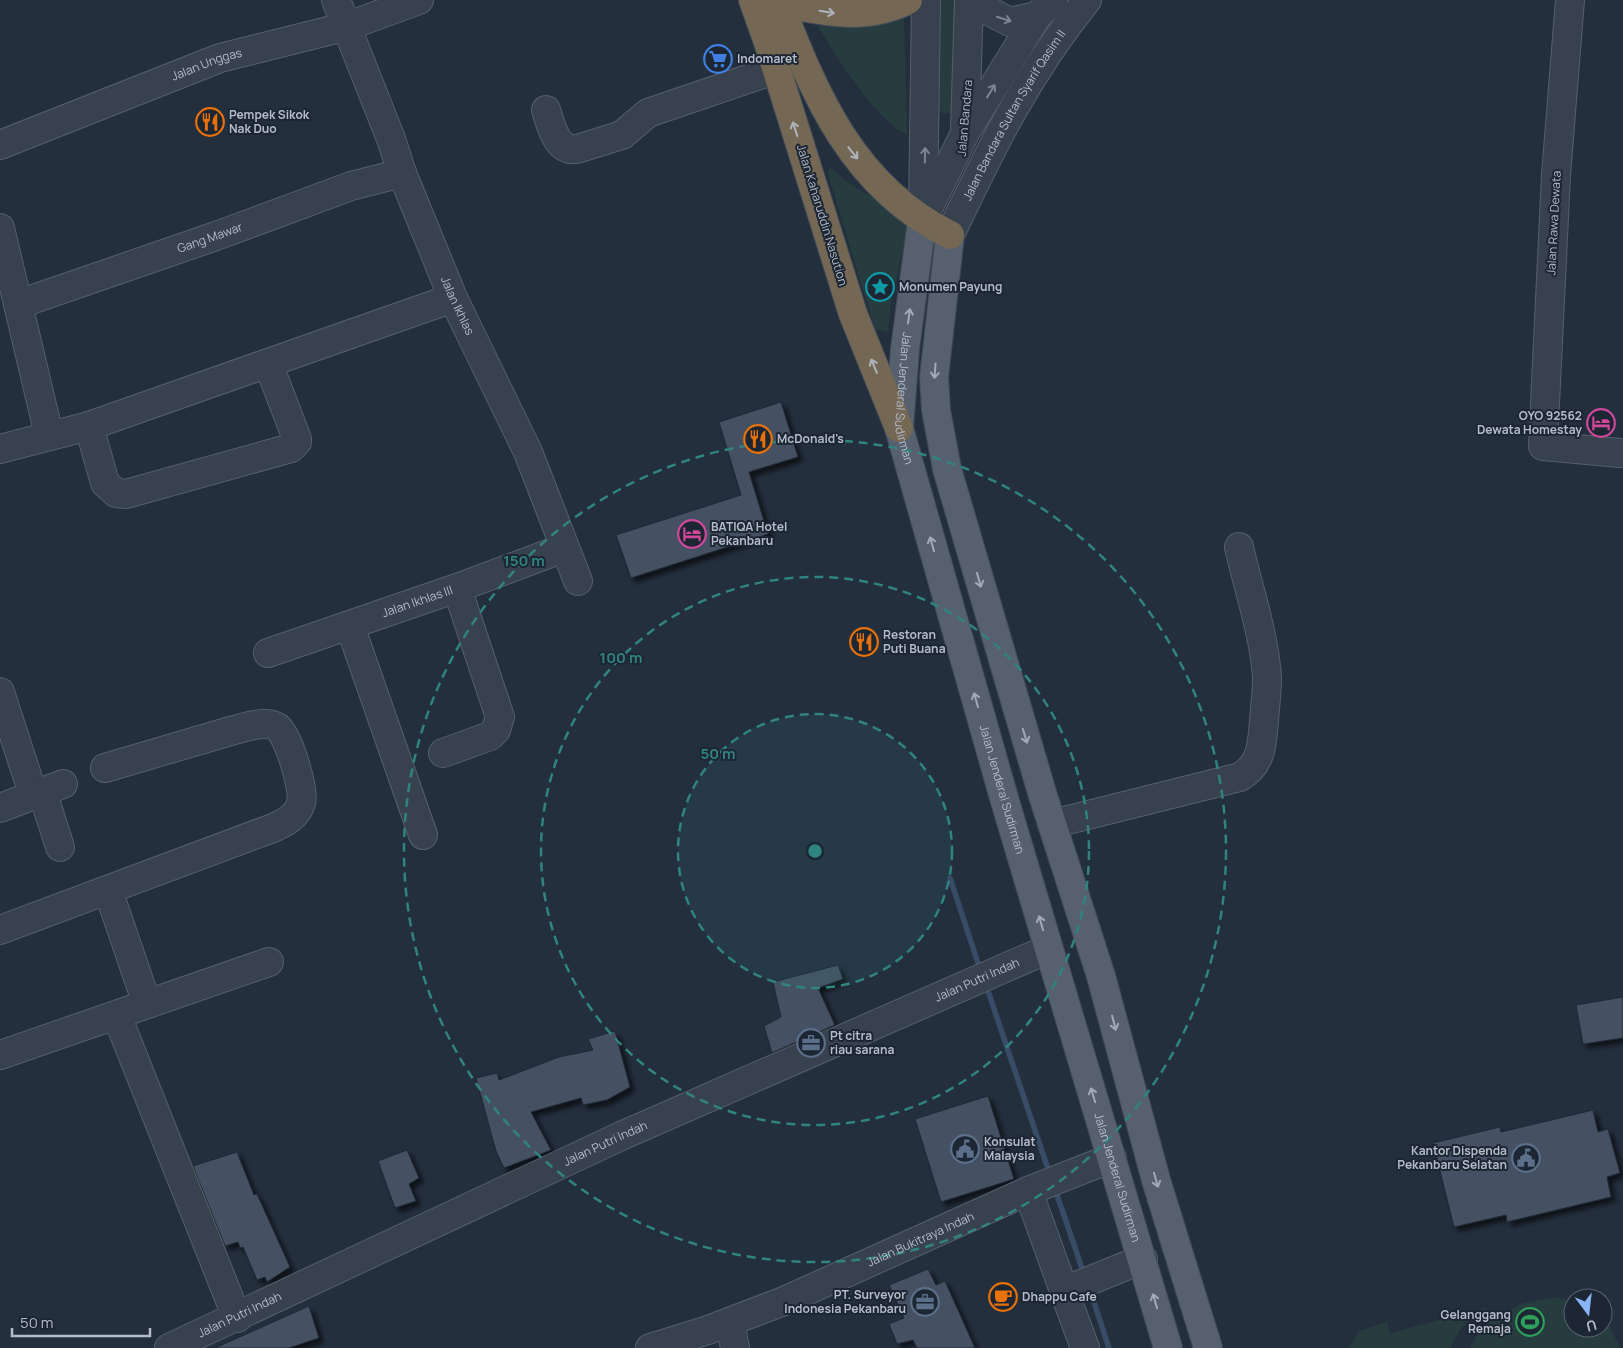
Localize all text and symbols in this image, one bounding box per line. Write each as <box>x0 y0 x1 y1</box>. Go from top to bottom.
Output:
one-way arrow <box>819 8 835 17</box>
one-way arrow <box>996 15 1011 24</box>
street label: Jalan Bandara Sultan Syarif Qasim II <box>960 28 1070 204</box>
street label: Jalan Unggas <box>169 44 244 84</box>
supermarket icon: Indomaret <box>703 44 733 74</box>
place label: Indomaret <box>737 50 797 67</box>
street label: Jalan Bandara <box>954 79 976 157</box>
one-way arrow <box>986 85 996 99</box>
place label: Pempek Sikok Nak Duo <box>229 106 310 137</box>
restaurant icon: Pempek Sikok Nak Duo <box>195 107 225 137</box>
one-way arrow <box>790 121 800 137</box>
street label: Jalan Kaharuddin Nasution <box>793 142 852 288</box>
one-way arrow <box>848 146 859 159</box>
one-way arrow <box>920 147 930 164</box>
street label: Jalan Rawa Dewata <box>1542 170 1565 276</box>
street label: Gang Mawar <box>175 218 245 257</box>
place icon: Monumen Payung <box>865 272 895 302</box>
street label: Jalan Ikhlas <box>437 274 479 338</box>
place label: Monumen Payung <box>899 278 1003 295</box>
one-way arrow <box>905 309 915 325</box>
street label: Jalan Jenderal Sudirman <box>891 331 918 466</box>
one-way arrow <box>869 359 878 374</box>
one-way arrow <box>930 362 940 378</box>
place label: OYO 92562 Dewata Homestay <box>1477 407 1582 438</box>
hotel icon: OYO 92562 Dewata Homestay <box>1586 408 1616 438</box>
restaurant icon: McDonald's <box>743 424 773 454</box>
place label: McDonald's <box>777 430 844 447</box>
place label: BATIQA Hotel Pekanbaru <box>711 518 787 549</box>
hotel icon: BATIQA Hotel Pekanbaru <box>677 519 707 549</box>
one-way arrow <box>927 536 937 552</box>
text: 150 m <box>503 550 545 571</box>
one-way arrow <box>974 572 984 588</box>
street label: Jalan Ikhlas III <box>380 581 455 621</box>
place label: Restoran Puti Buana <box>883 626 946 657</box>
restaurant icon: Restoran Puti Buana <box>849 627 879 657</box>
text: 100 m <box>600 647 642 668</box>
one-way arrow <box>971 692 981 708</box>
street label: Jalan Jenderal Sudirman <box>976 723 1029 856</box>
one-way arrow <box>1020 727 1030 743</box>
text: 50 m <box>700 743 736 764</box>
centre of rings <box>806 842 824 860</box>
one-way arrow <box>1035 916 1045 932</box>
street label: Jalan Putri Indah <box>932 954 1022 1006</box>
one-way arrow <box>1110 1014 1119 1030</box>
place label: Pt citra riau sarana <box>830 1027 894 1058</box>
office icon: Pt citra riau sarana <box>796 1028 826 1058</box>
one-way arrow <box>1088 1087 1098 1103</box>
street label: Jalan Jenderal Sudirman <box>1090 1111 1145 1244</box>
street label: Jalan Putri Indah <box>560 1116 650 1170</box>
place label: Konsulat Malaysia <box>984 1133 1036 1164</box>
public building icon: Konsulat Malaysia <box>950 1134 980 1164</box>
place label: Kantor Dispenda Pekanbaru Selatan <box>1397 1142 1507 1173</box>
public building icon: Kantor Dispenda Pekanbaru Selatan <box>1511 1143 1541 1173</box>
one-way arrow <box>1152 1171 1162 1187</box>
street label: Jalan Bukitraya Indah <box>864 1207 977 1270</box>
cafe icon: Dhappu Cafe <box>988 1282 1018 1312</box>
place label: PT. Surveyor Indonesia Pekanbaru <box>784 1286 906 1317</box>
street label: Jalan Putri Indah <box>195 1287 284 1341</box>
office icon: PT. Surveyor Indonesia Pekanbaru <box>910 1287 940 1317</box>
place label: Dhappu Cafe <box>1022 1288 1097 1305</box>
north arrow <box>1563 1288 1613 1338</box>
one-way arrow <box>1150 1293 1159 1309</box>
scale bar <box>12 1306 150 1338</box>
place label: Gelanggang Remaja <box>1441 1306 1511 1337</box>
sports icon: Gelanggang Remaja <box>1515 1307 1545 1337</box>
text: 50 m <box>20 1312 54 1333</box>
text: U <box>1584 1316 1599 1337</box>

